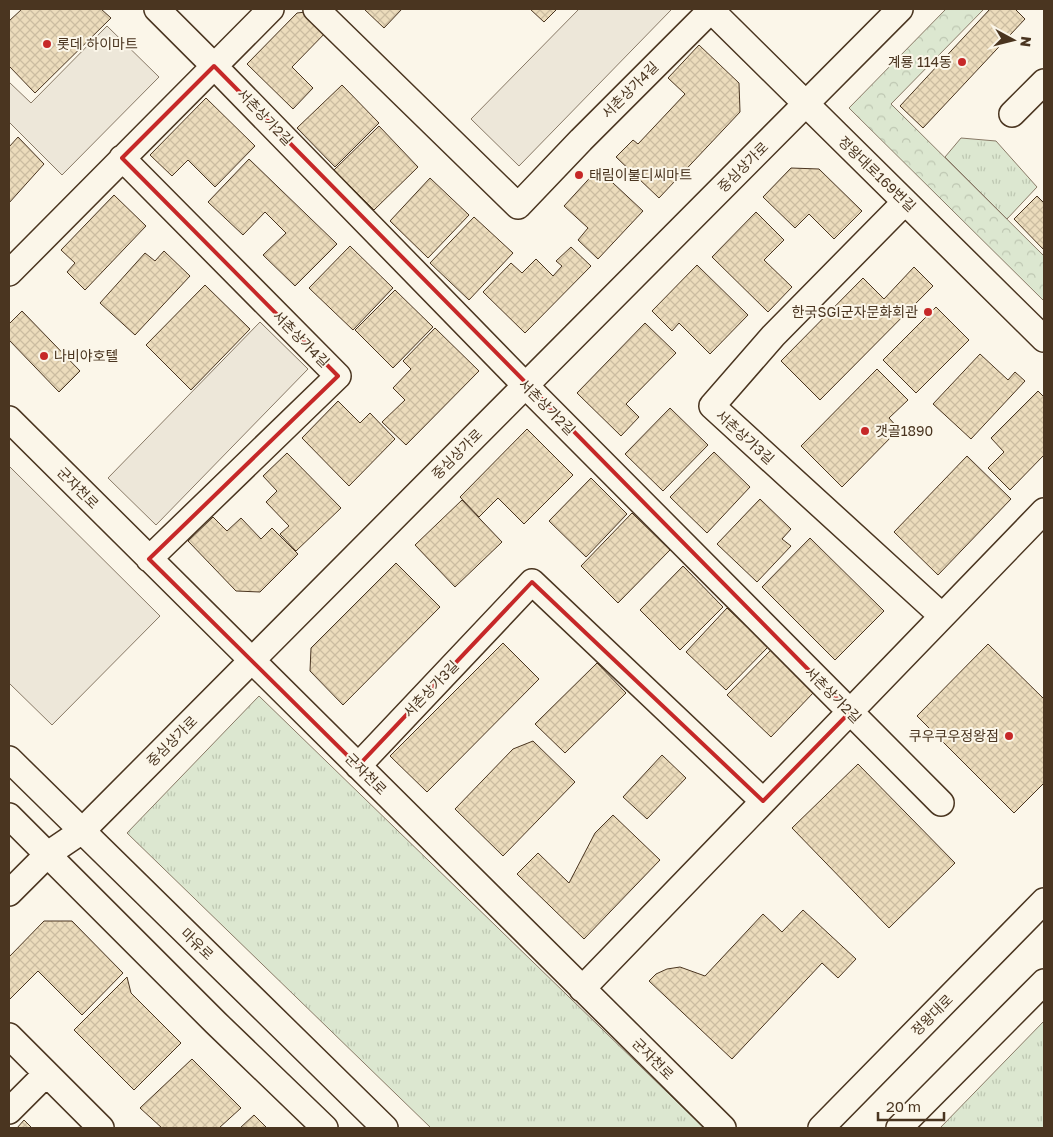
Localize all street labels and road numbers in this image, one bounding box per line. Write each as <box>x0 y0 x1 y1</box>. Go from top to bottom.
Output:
street label: 서촌상가4길 <box>598 58 661 121</box>
street label: 서촌상가2길 <box>234 85 297 149</box>
street label: 정왕대로169번길 <box>835 132 920 215</box>
street label: 중심상가로 <box>714 138 772 195</box>
street label: 서촌상가4길 <box>270 307 333 370</box>
street label: 서촌상가2길 <box>516 375 579 438</box>
street label: 서촌상가3길 <box>713 406 778 467</box>
street label: 중심상가로 <box>428 425 486 482</box>
street label: 군자천로 <box>54 463 103 512</box>
street label: 서촌상가3길 <box>399 657 462 721</box>
street label: 서촌상가2길 <box>802 663 865 726</box>
street label: 중심상가로 <box>143 712 201 769</box>
street label: 군자천로 <box>342 749 391 798</box>
street label: 마유로 <box>178 924 217 963</box>
street label: 정왕대로 <box>907 990 956 1039</box>
street label: 군자천로 <box>629 1034 678 1083</box>

